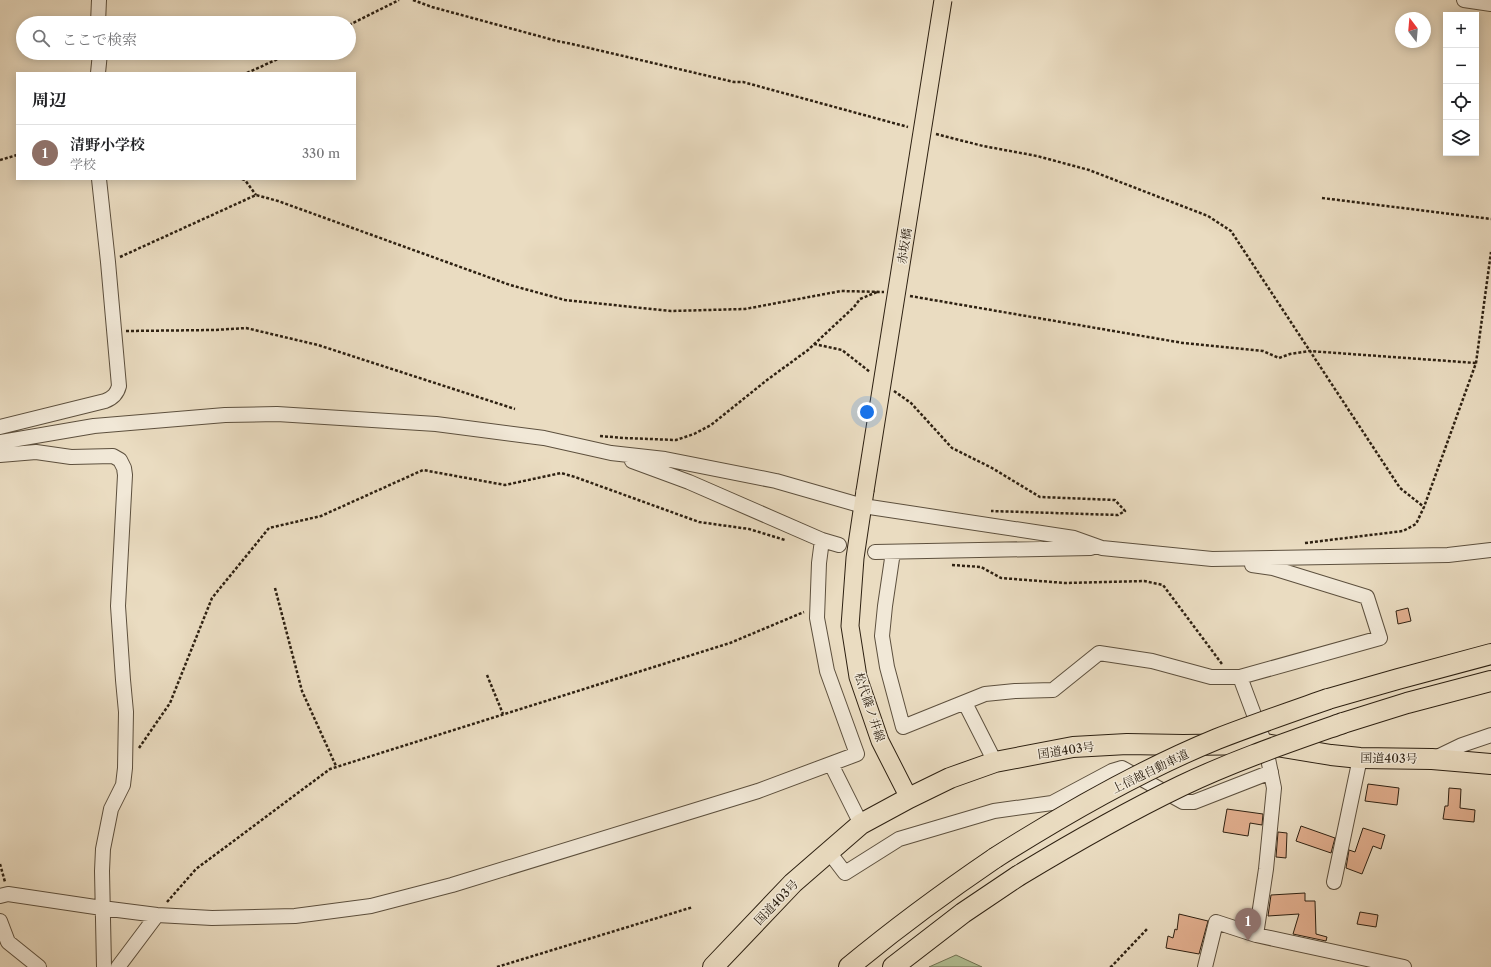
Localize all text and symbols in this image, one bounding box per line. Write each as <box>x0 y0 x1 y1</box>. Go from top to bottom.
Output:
north arrow <box>1395 12 1431 48</box>
map controls <box>1443 12 1479 156</box>
button: + <box>1443 12 1479 48</box>
search box <box>16 16 356 60</box>
icon: search <box>30 27 52 49</box>
text: ここで検索 <box>62 30 137 49</box>
button: − <box>1443 48 1479 84</box>
button: locate <box>1443 84 1479 120</box>
text: 周辺 <box>32 90 66 110</box>
button: layers <box>1443 120 1479 156</box>
text: 清野小学校 <box>70 135 145 154</box>
text: 1 <box>42 145 48 161</box>
text: 330 m <box>302 145 340 161</box>
text: 学校 <box>70 156 96 172</box>
street label: 赤坂橋 <box>894 227 914 265</box>
your location <box>857 402 877 422</box>
street label: 松代篠ノ井線 <box>852 670 888 744</box>
street label: 国道403号 <box>1037 739 1095 761</box>
street label: 上信越自動車道 <box>1109 746 1191 796</box>
street label: 国道403号 <box>1360 750 1418 766</box>
street label: 国道403号 <box>751 876 801 928</box>
pin: 1 <box>1235 908 1261 941</box>

